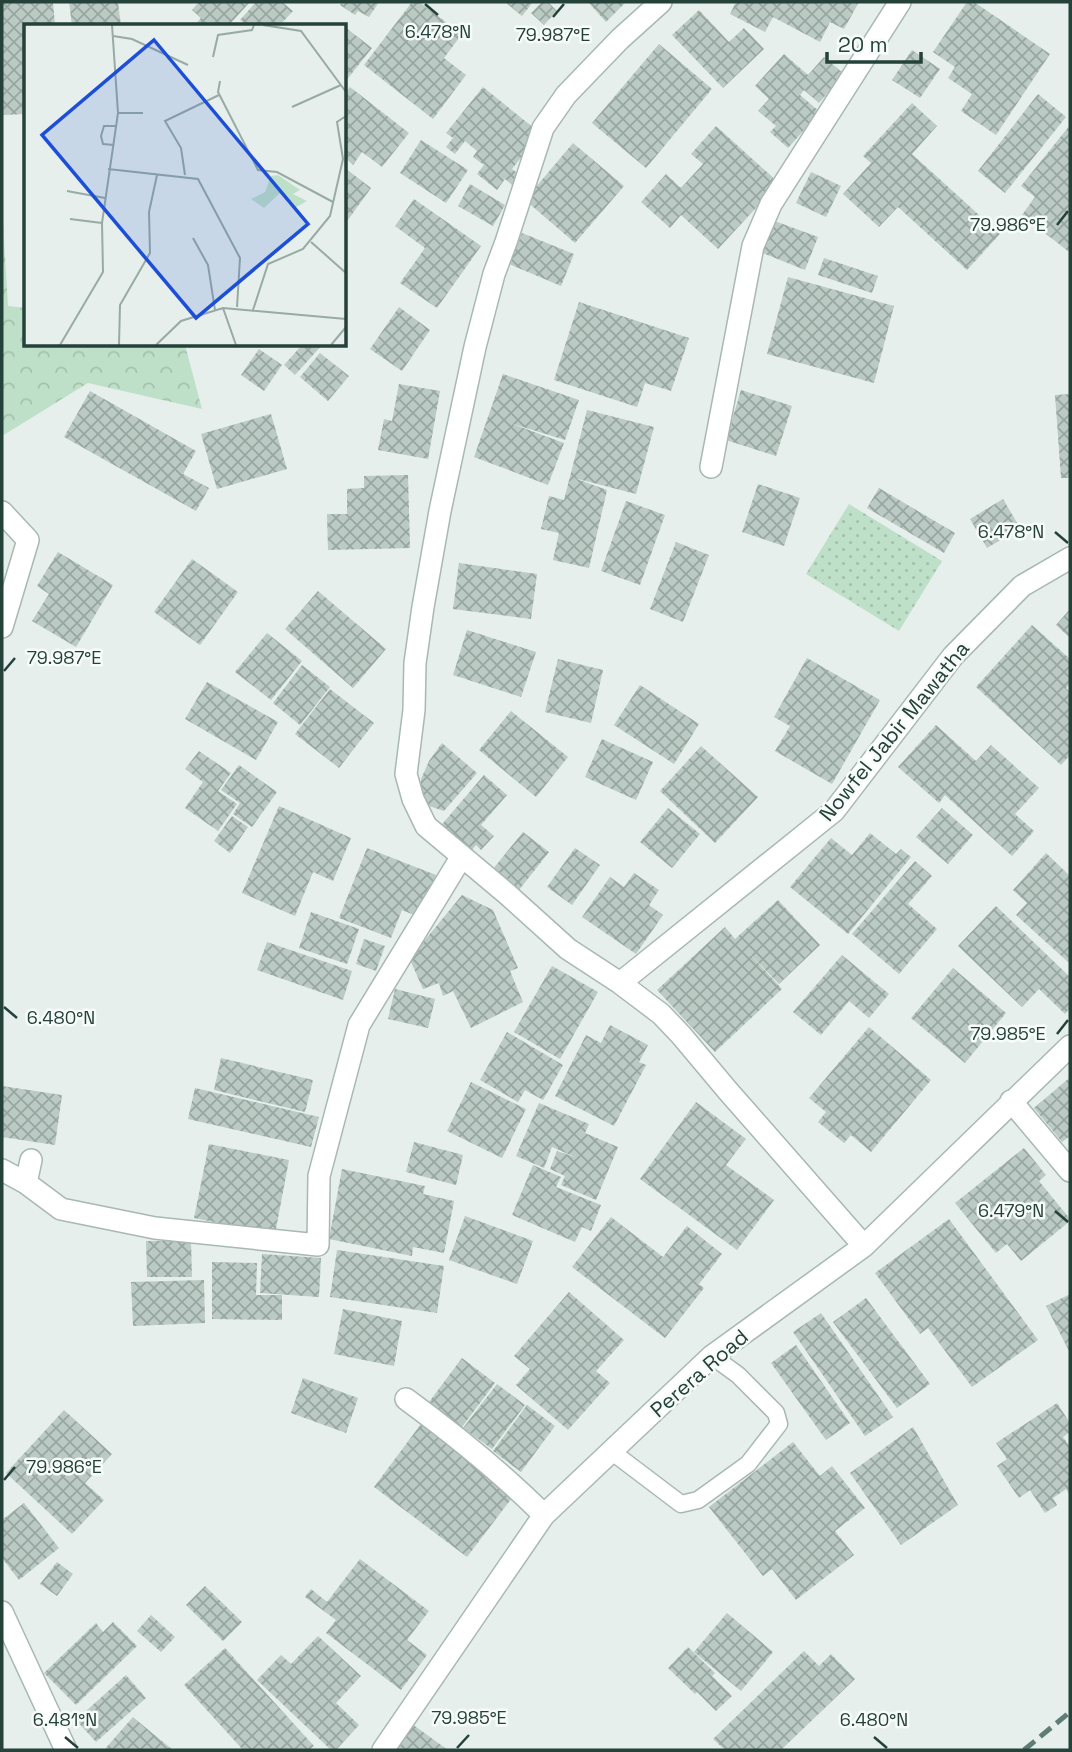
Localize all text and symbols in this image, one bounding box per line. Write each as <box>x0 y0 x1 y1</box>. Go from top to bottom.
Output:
text: 6.478°N <box>405 20 471 43</box>
scale bar <box>827 21 922 65</box>
text: 79.987°E <box>516 23 590 46</box>
inset map <box>24 24 346 346</box>
text: 20 m <box>838 31 888 58</box>
text: 79.986°E <box>970 213 1046 236</box>
text: 6.478°N <box>978 520 1044 543</box>
street label: Nowfel Jabir Mawatha <box>813 635 975 827</box>
text: 79.987°E <box>27 646 101 669</box>
text: 6.480°N <box>27 1006 95 1029</box>
text: 79.985°E <box>970 1022 1046 1045</box>
text: 6.479°N <box>978 1199 1044 1222</box>
street label: Perera Road <box>644 1323 754 1423</box>
text: 79.986°E <box>26 1455 102 1478</box>
text: 79.985°E <box>431 1706 507 1729</box>
text: 6.481°N <box>33 1708 97 1731</box>
text: 6.480°N <box>840 1708 908 1731</box>

